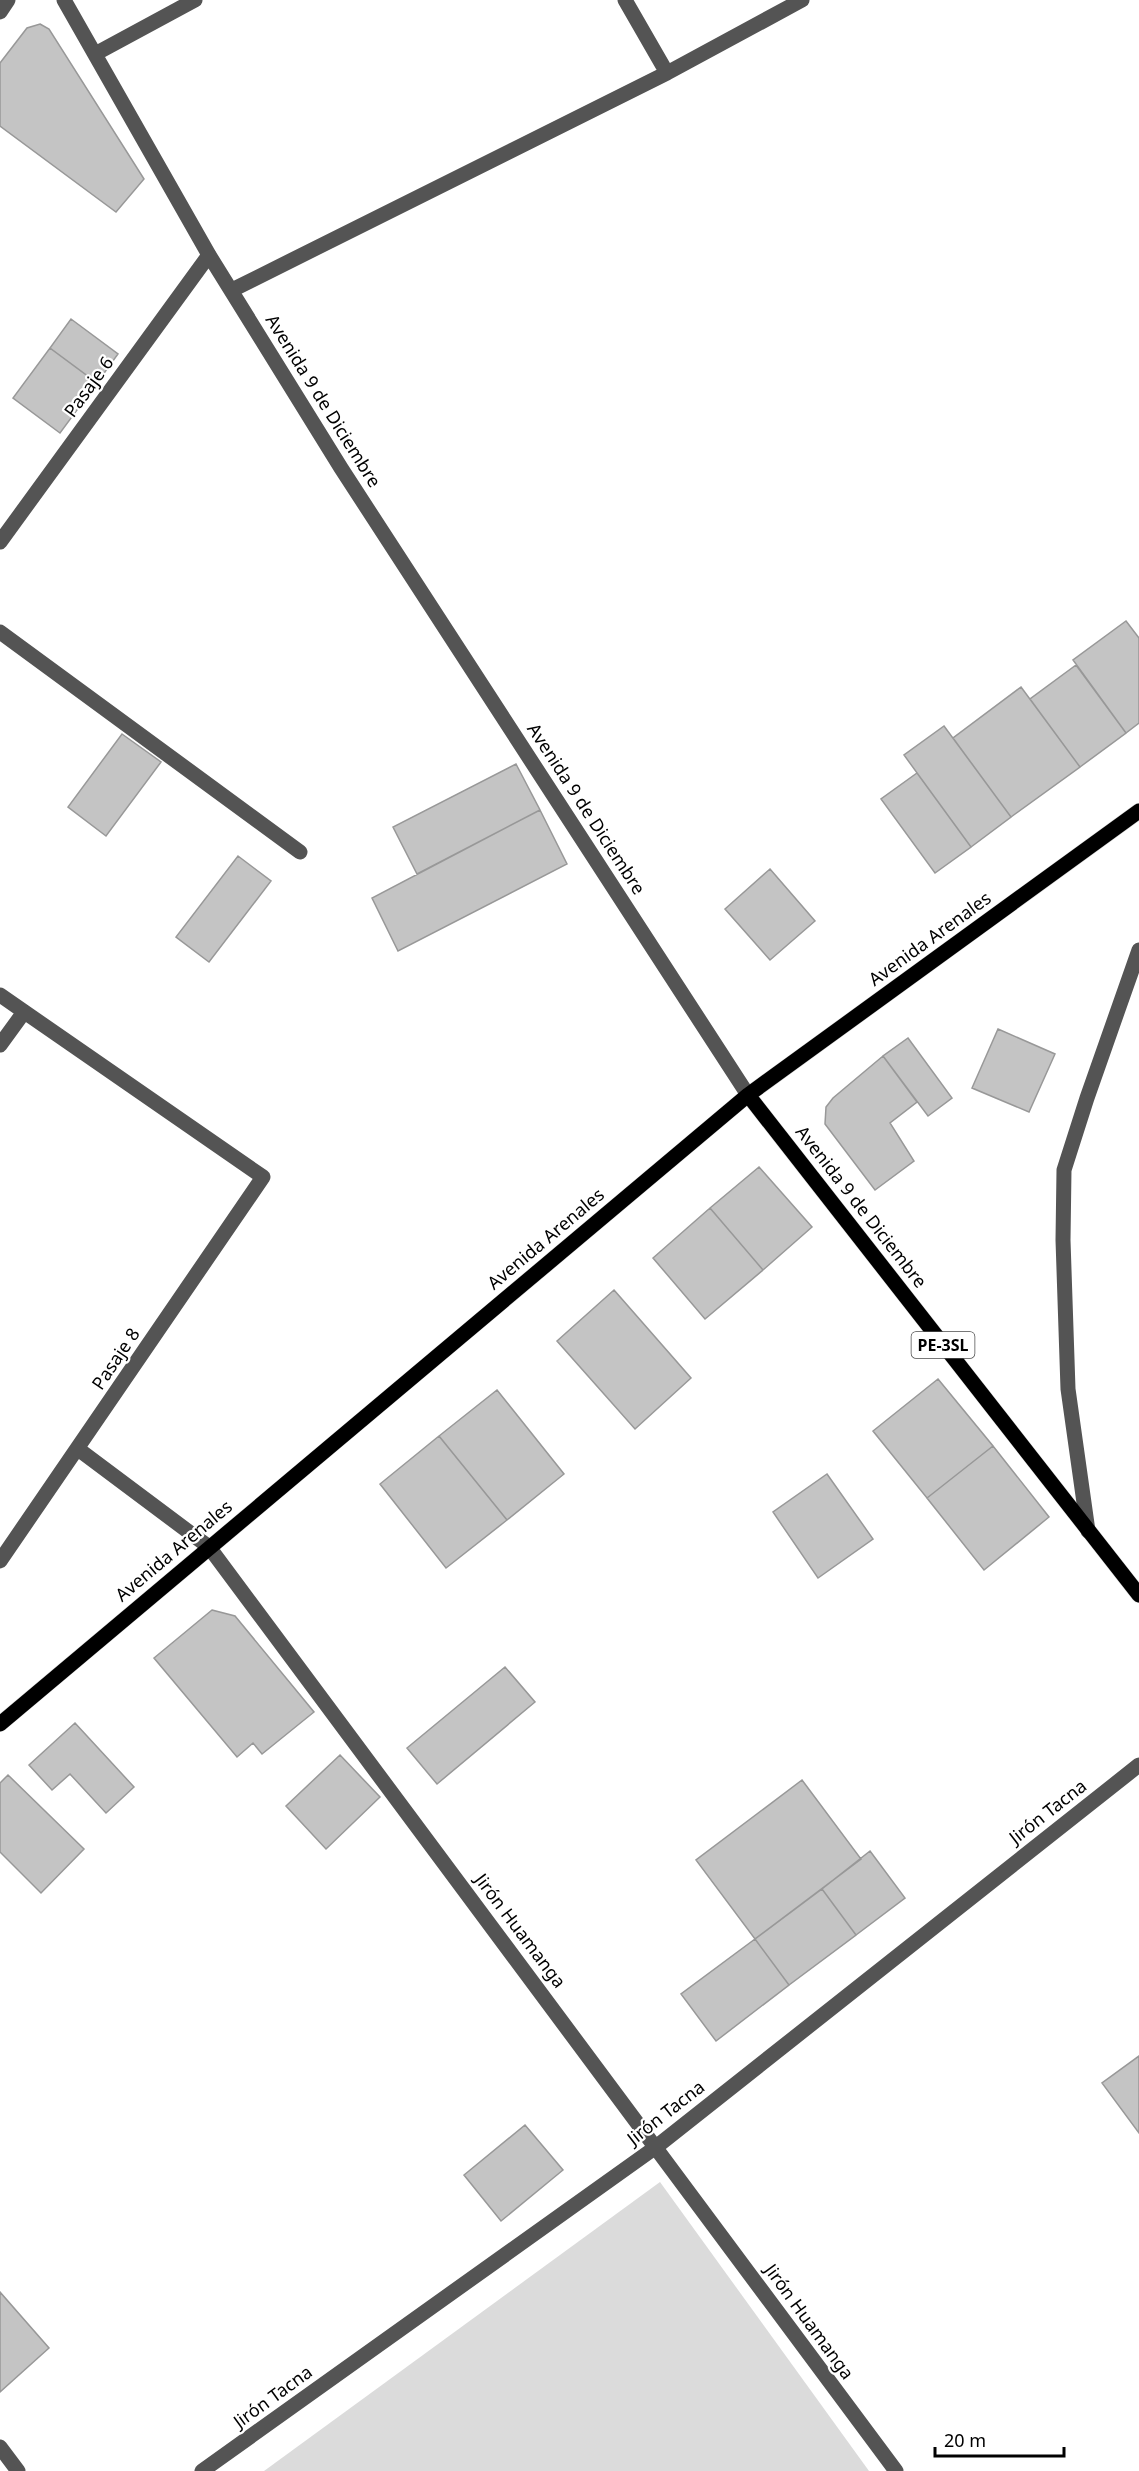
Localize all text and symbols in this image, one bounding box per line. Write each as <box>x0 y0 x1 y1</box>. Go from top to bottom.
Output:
street label: Avenida 9 de Diciembre <box>261 309 387 491</box>
street label: Pasaje 6 <box>58 351 118 422</box>
street label: Avenida 9 de Diciembre <box>522 718 651 899</box>
street label: Avenida Arenales <box>863 886 995 991</box>
street label: Avenida 9 de Diciembre <box>791 1120 933 1292</box>
street label: Avenida Arenales <box>482 1182 609 1294</box>
street label: Pasaje 8 <box>86 1323 145 1394</box>
road number: PE-3SL <box>912 1332 974 1358</box>
street label: Avenida Arenales <box>110 1494 237 1606</box>
street label: Jirón Tacna <box>1002 1773 1091 1850</box>
street label: Jirón Huamanga <box>469 1867 572 1992</box>
street label: Jirón Tacna <box>620 2074 709 2151</box>
street label: Jirón Huamanga <box>759 2257 860 2384</box>
street label: Jirón Tacna <box>227 2359 317 2434</box>
scale bar <box>935 2420 1064 2458</box>
text: 20 m <box>944 2428 986 2452</box>

